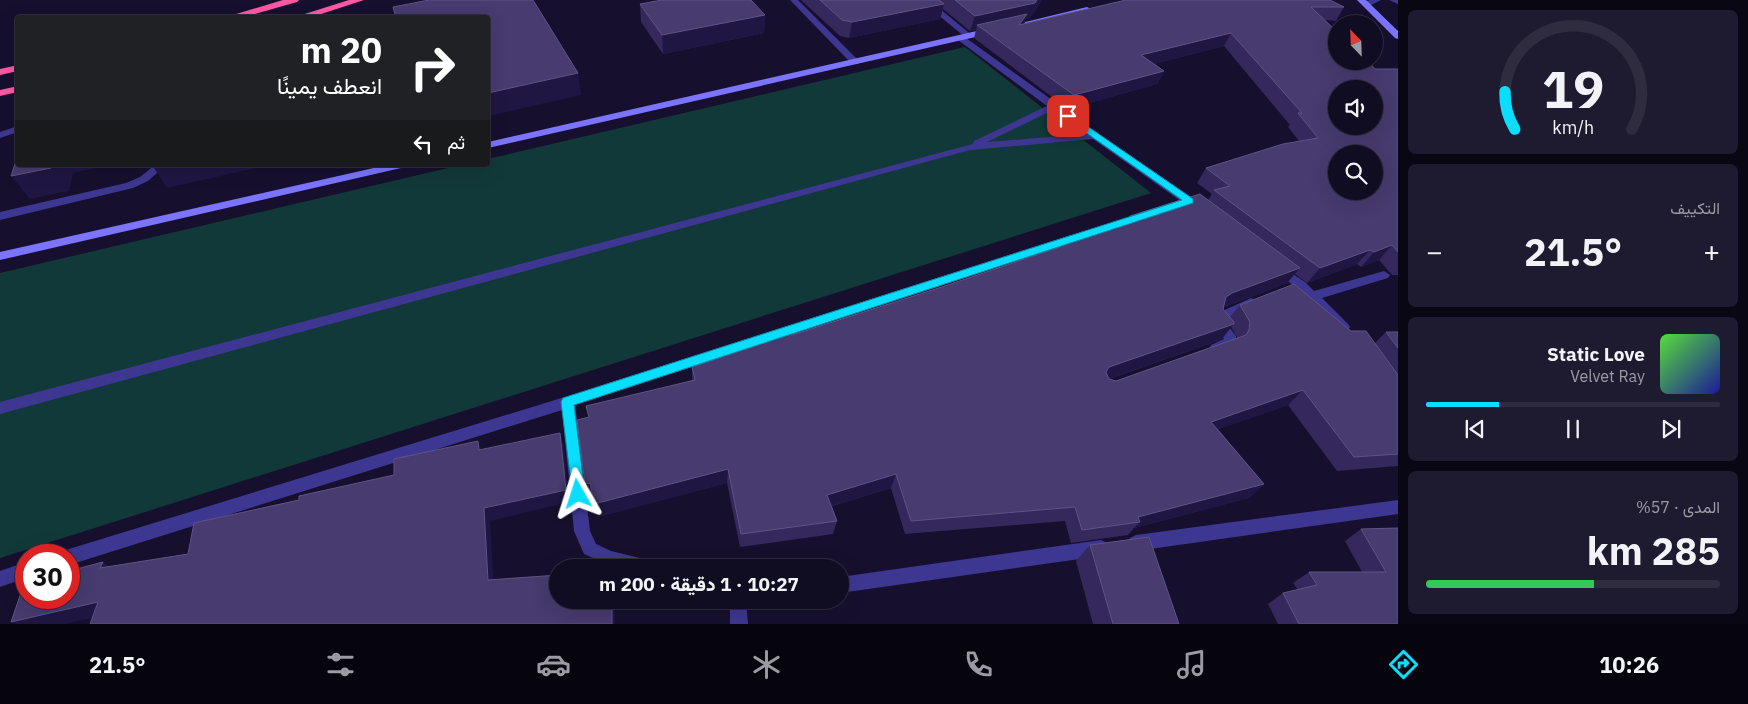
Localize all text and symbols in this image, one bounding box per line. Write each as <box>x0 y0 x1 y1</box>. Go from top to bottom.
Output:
north arrow <box>1328 15 1382 70</box>
map controls <box>1328 15 1383 200</box>
text: 20 m <box>300 27 382 73</box>
icon: right <box>400 35 465 100</box>
text: 19 <box>1542 55 1604 122</box>
text: انعطف يمينًا <box>277 71 382 100</box>
button: sound <box>1328 80 1383 135</box>
pin <box>1047 95 1089 137</box>
icon: arrive <box>1054 102 1082 130</box>
text: km/h <box>1552 116 1594 139</box>
icon: left <box>409 130 437 158</box>
text: ثم <box>447 130 465 154</box>
button: search <box>1328 145 1383 200</box>
text: التكييف <box>1670 198 1720 218</box>
text: 21.5° <box>1524 227 1622 276</box>
text: − <box>1426 233 1443 270</box>
text: + <box>1703 233 1720 270</box>
text: Static Love <box>1547 342 1645 366</box>
text: Velvet Ray <box>1570 366 1645 386</box>
icon: previous <box>1461 415 1489 443</box>
icon: pause <box>1559 415 1587 443</box>
icon: next <box>1657 415 1685 443</box>
position arrow <box>551 467 603 519</box>
text: المدى · 57% <box>1636 497 1720 517</box>
text: 285 km <box>1587 526 1720 575</box>
speed limit sign: 30 <box>15 544 80 609</box>
text: 10:27 · 1 دقيقة · 200 m <box>599 572 799 596</box>
icon: filters <box>323 647 358 682</box>
icon: car <box>536 647 571 682</box>
icon: climate <box>749 647 784 682</box>
icon: phone <box>961 647 996 682</box>
icon: music <box>1174 647 1209 682</box>
icon: directions <box>1386 647 1421 682</box>
text: 21.5° <box>89 650 146 679</box>
text: 10:26 <box>1599 650 1659 679</box>

